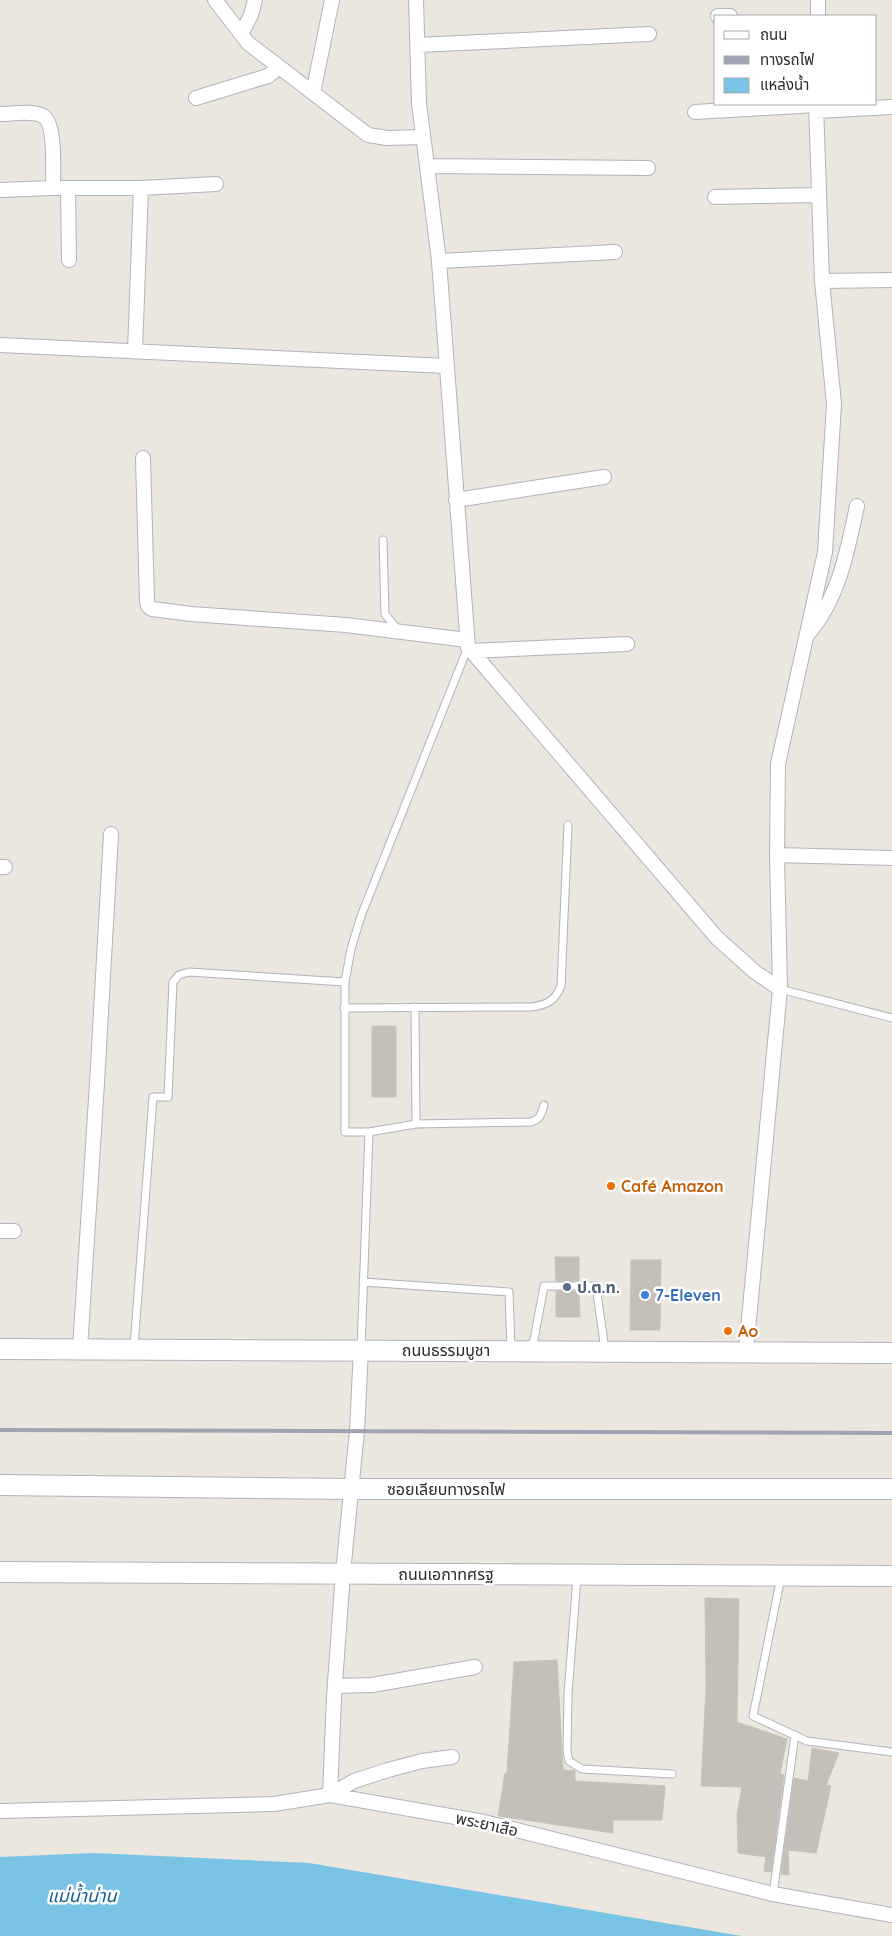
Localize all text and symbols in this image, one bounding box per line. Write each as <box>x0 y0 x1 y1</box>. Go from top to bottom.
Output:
legend <box>714 15 877 105</box>
text: ถนน <box>760 25 787 44</box>
text: ทางรถไฟ <box>760 50 814 69</box>
text: แหล่งน้ำ <box>760 74 809 94</box>
place label: Café Amazon <box>621 1176 724 1196</box>
marker: Café Amazon <box>605 1180 617 1192</box>
place label: ป.ต.ท. <box>577 1277 620 1297</box>
marker: ป.ต.ท. <box>561 1281 573 1293</box>
place label: 7-Eleven <box>655 1285 721 1305</box>
marker: 7-Eleven <box>639 1289 651 1301</box>
place label: Ao <box>738 1321 758 1341</box>
marker: Ao <box>722 1325 734 1337</box>
street label: ถนนธรรมบูชา <box>402 1340 490 1360</box>
street label: ซอยเลียบทางรถไฟ <box>387 1479 505 1499</box>
street label: ถนนเอกาทศรฐ <box>398 1564 494 1584</box>
street label: พระยาเสือ <box>454 1808 520 1840</box>
water label: แม่น้ำน่าน <box>48 1883 117 1907</box>

